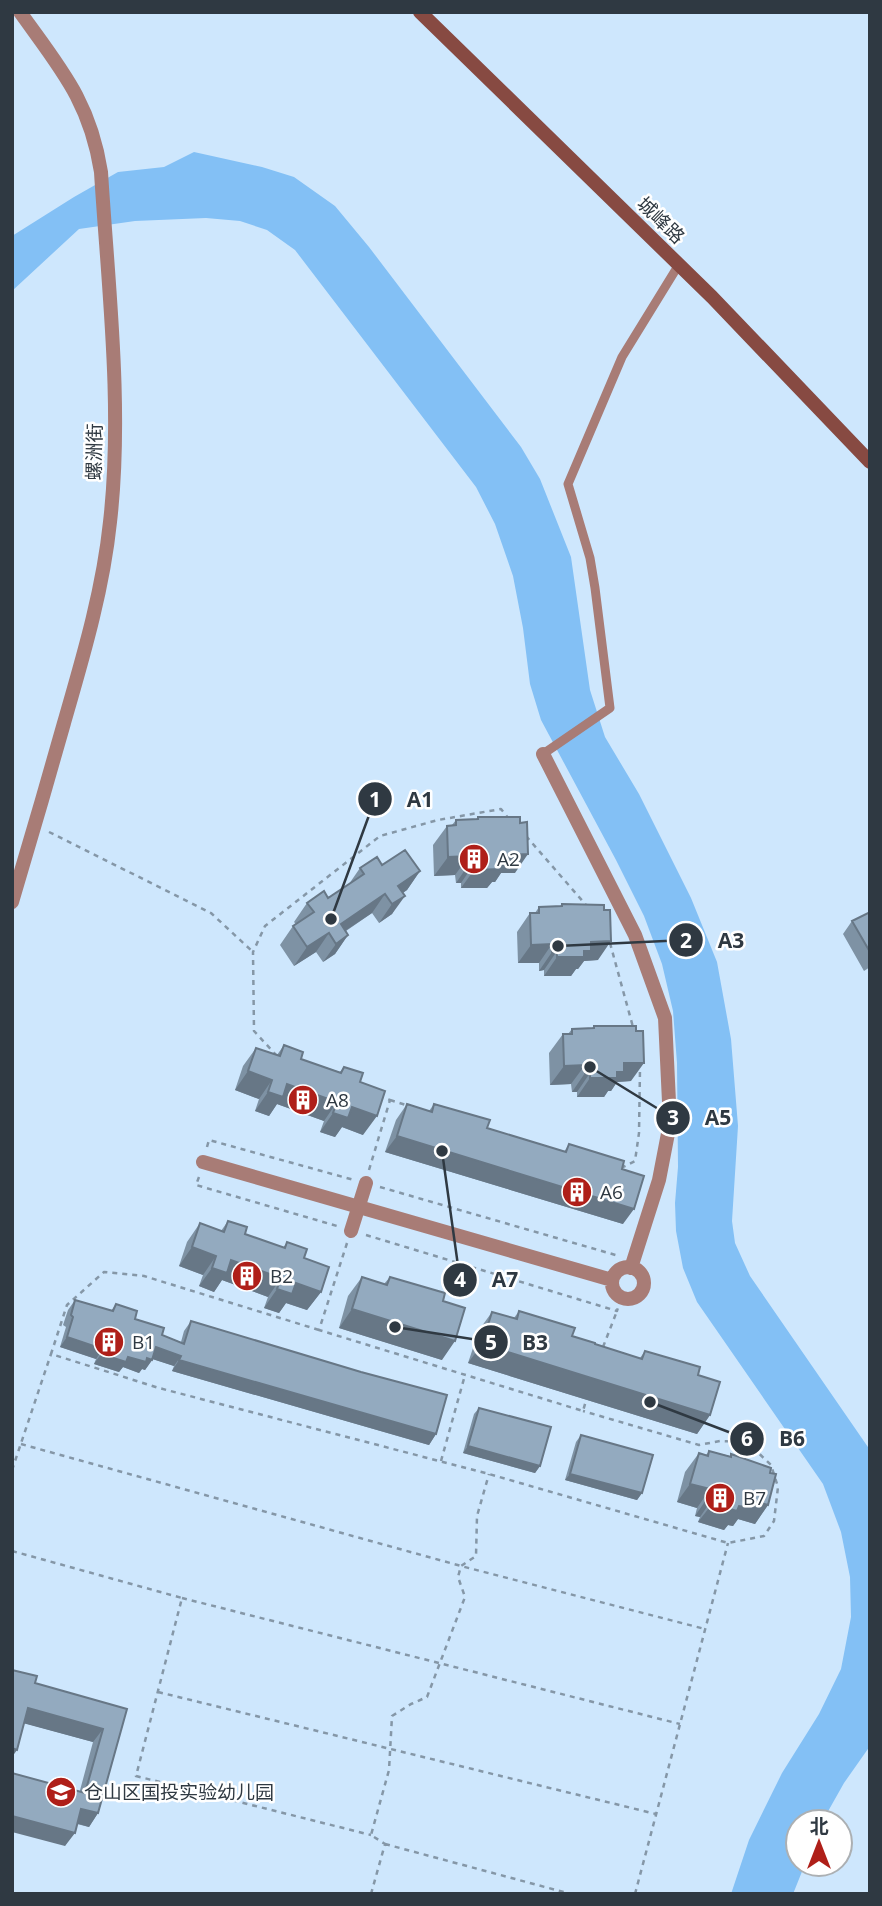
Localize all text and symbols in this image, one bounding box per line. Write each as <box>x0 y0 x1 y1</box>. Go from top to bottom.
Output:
street label: 城峰路 <box>631 191 691 249</box>
street label: 螺洲街 <box>81 423 107 481</box>
callout: A1 <box>358 778 447 820</box>
text: 1 <box>369 785 381 813</box>
text: A1 <box>407 785 433 813</box>
building icon: A2 <box>457 842 491 876</box>
place label: A2 <box>497 846 520 872</box>
callout: A3 <box>668 919 758 961</box>
text: 2 <box>680 926 692 954</box>
text: A3 <box>718 926 744 954</box>
building icon: A8 <box>286 1083 320 1117</box>
place label: A8 <box>326 1087 349 1113</box>
callout: A5 <box>656 1097 745 1139</box>
text: 3 <box>667 1103 679 1131</box>
text: A5 <box>705 1103 731 1131</box>
building icon: A6 <box>560 1175 594 1209</box>
place label: A6 <box>600 1179 623 1205</box>
building icon: B2 <box>230 1259 264 1293</box>
callout: A7 <box>443 1259 532 1301</box>
place label: B2 <box>270 1263 293 1289</box>
text: 4 <box>454 1265 466 1293</box>
text: A7 <box>492 1265 518 1293</box>
callout: B3 <box>473 1321 562 1363</box>
building icon: B1 <box>92 1325 126 1359</box>
text: 5 <box>485 1328 497 1356</box>
text: B3 <box>522 1328 548 1356</box>
place label: B1 <box>132 1329 155 1355</box>
callout: B6 <box>730 1418 819 1460</box>
text: 6 <box>741 1424 753 1452</box>
text: B6 <box>779 1424 805 1452</box>
building icon: B7 <box>703 1481 737 1515</box>
place label: B7 <box>743 1485 766 1511</box>
school or university icon: 仓山区国投实验幼儿园 <box>44 1775 78 1809</box>
place label: 仓山区国投实验幼儿园 <box>84 1779 274 1805</box>
north arrow <box>784 1808 854 1878</box>
text: 北 <box>809 1813 829 1839</box>

